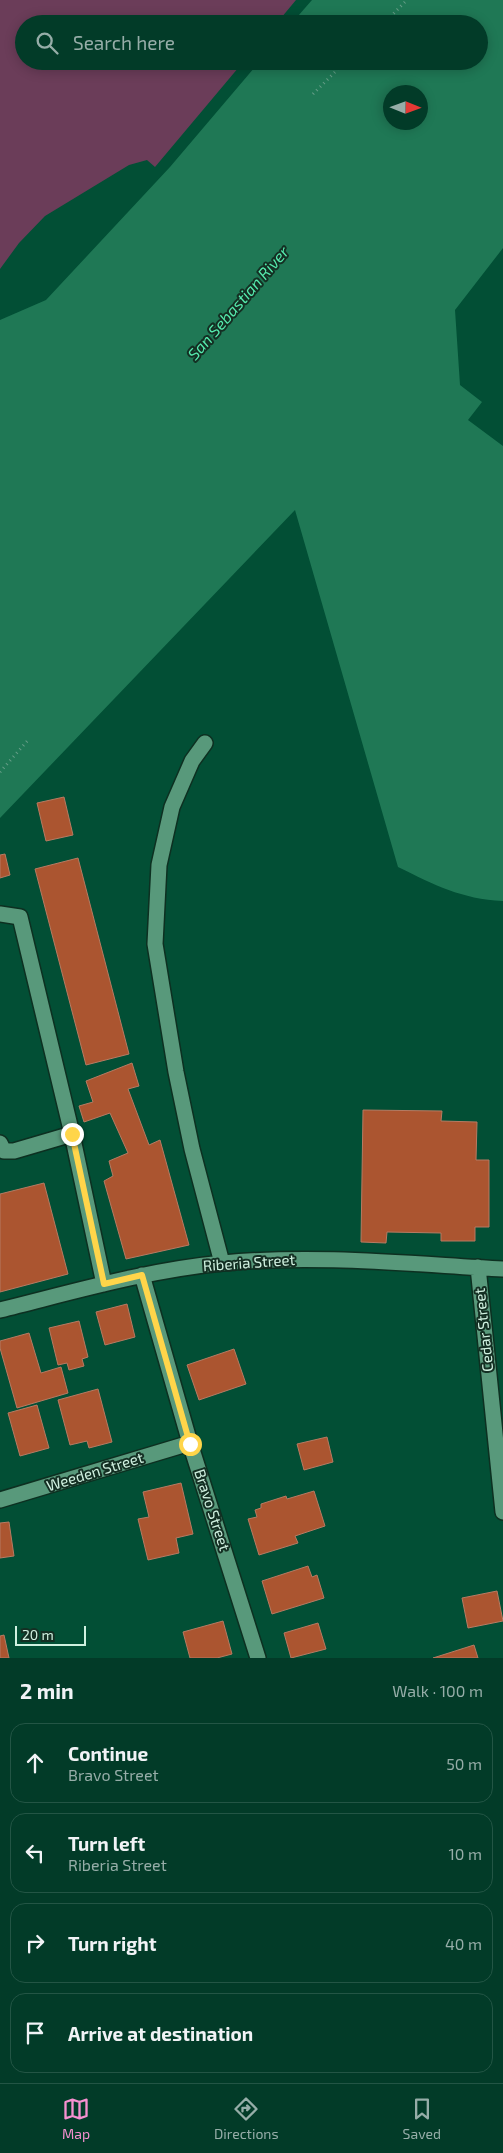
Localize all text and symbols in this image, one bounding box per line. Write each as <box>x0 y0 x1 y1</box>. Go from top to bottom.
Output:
search box <box>15 15 488 70</box>
icon: search <box>33 29 61 57</box>
text: Search here <box>73 31 175 54</box>
north arrow <box>383 85 428 130</box>
water label: San Sebastian River <box>183 242 292 363</box>
route end <box>61 1123 84 1146</box>
street label: Riberia Street <box>202 1250 296 1274</box>
street label: Cedar Street <box>470 1287 496 1373</box>
route start <box>179 1433 202 1456</box>
street label: Weeden Street <box>44 1448 146 1494</box>
street label: Bravo Street <box>191 1467 235 1553</box>
scale bar <box>15 1623 86 1646</box>
text: 20 m <box>22 1626 54 1643</box>
text: 2 min <box>20 1678 74 1703</box>
text: Walk · 100 m <box>392 1681 483 1700</box>
text: Continue <box>68 1742 148 1765</box>
icon: ahead <box>21 1749 49 1777</box>
text: 50 m <box>446 1754 482 1773</box>
text: Bravo Street <box>68 1765 159 1784</box>
text: Turn left <box>68 1832 145 1855</box>
icon: left <box>21 1839 49 1867</box>
text: 10 m <box>448 1844 482 1863</box>
text: Riberia Street <box>68 1855 167 1874</box>
icon: right <box>21 1929 49 1957</box>
text: Turn right <box>68 1932 156 1955</box>
text: 40 m <box>445 1934 482 1953</box>
icon: arrive <box>21 2019 49 2047</box>
text: Arrive at destination <box>68 2022 253 2045</box>
tab: Map <box>62 2095 90 2142</box>
tab: Directions <box>214 2095 279 2142</box>
tab: Saved <box>403 2095 441 2142</box>

